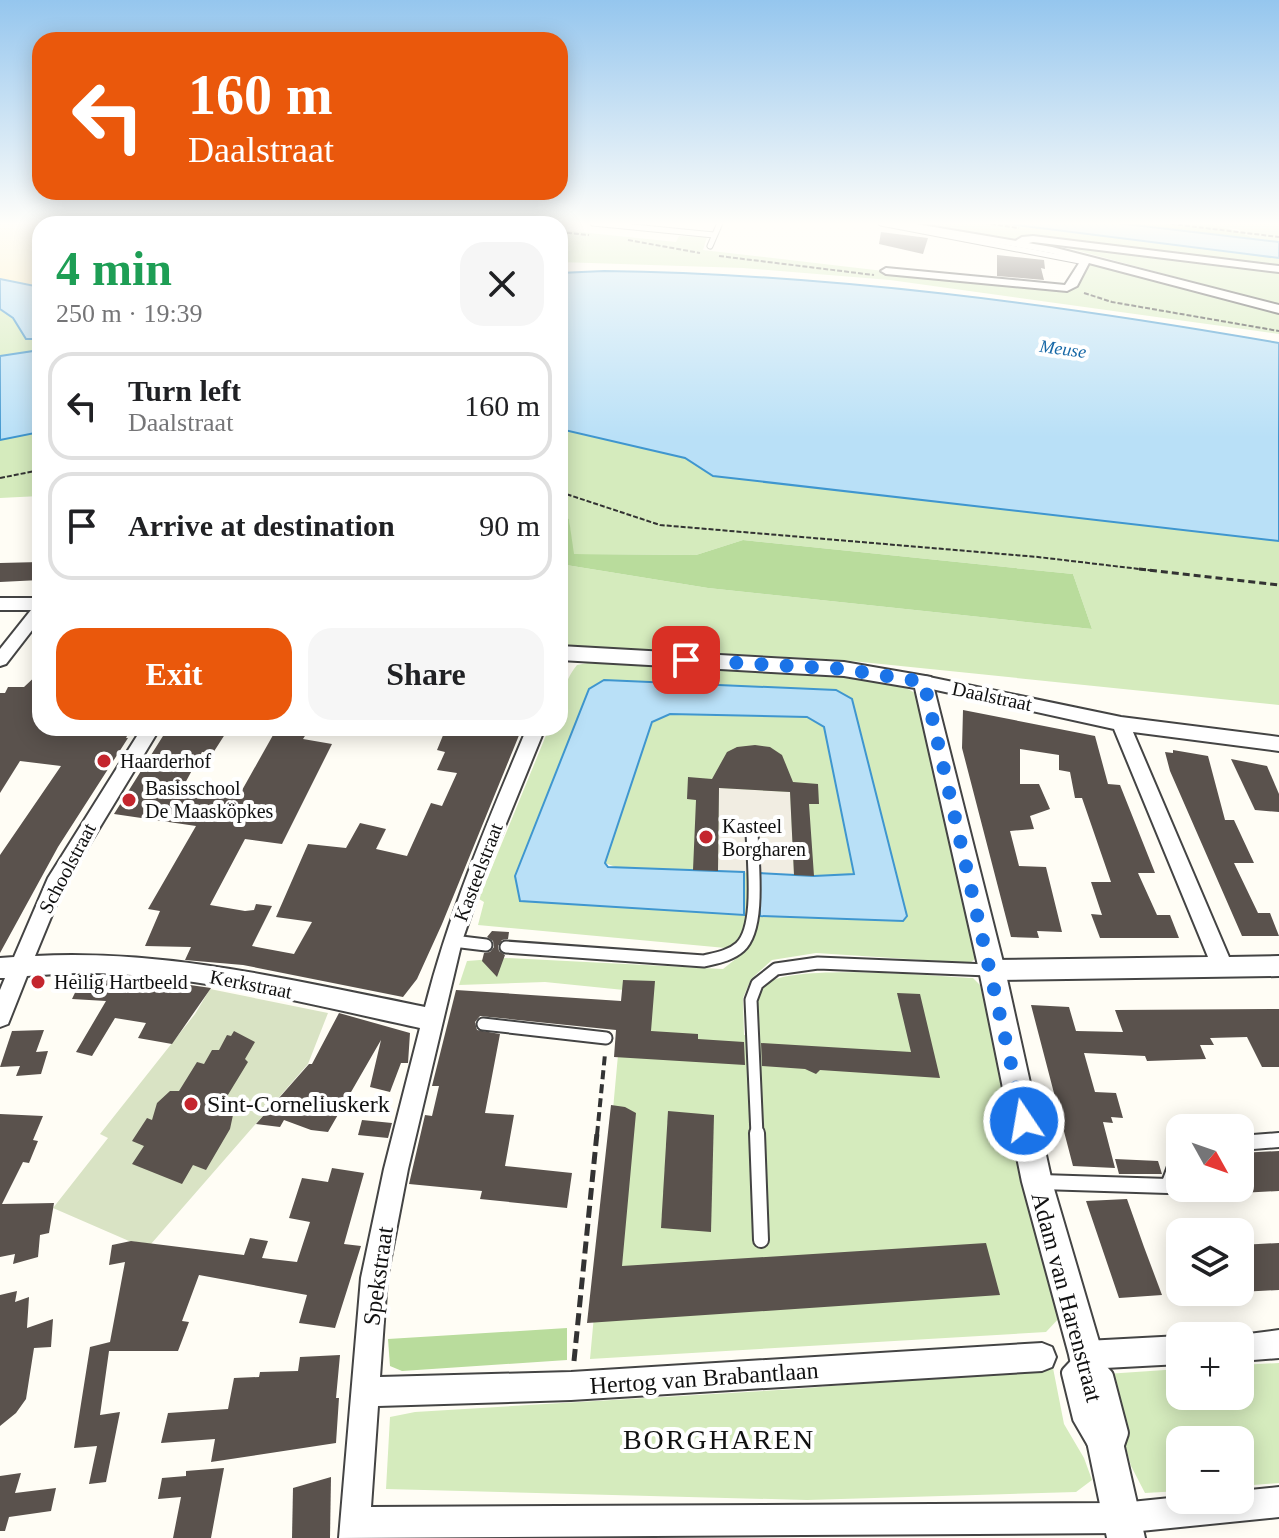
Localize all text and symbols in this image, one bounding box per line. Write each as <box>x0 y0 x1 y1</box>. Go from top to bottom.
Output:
icon: left <box>56 64 160 168</box>
text: 160 m <box>188 64 333 126</box>
text: Daalstraat <box>188 130 334 170</box>
text: 4 min <box>56 242 172 295</box>
button: close <box>460 242 544 326</box>
text: 250 m · 19:39 <box>56 299 203 328</box>
water label: Meuse <box>1037 336 1088 362</box>
text: Turn left <box>128 374 241 407</box>
icon: left <box>60 384 104 428</box>
text: 160 m <box>464 389 540 422</box>
text: Daalstraat <box>128 408 233 437</box>
icon: arrive <box>60 504 104 548</box>
text: Arrive at destination <box>128 509 395 542</box>
text: 90 m <box>479 509 540 542</box>
pin <box>652 626 720 694</box>
button: Exit <box>56 628 292 720</box>
button: Share <box>308 628 544 720</box>
icon: arrive <box>664 638 708 682</box>
street label: Daalstraat <box>950 677 1034 715</box>
place label: Haarderhof <box>120 750 211 772</box>
marker: Haarderhof <box>95 752 113 770</box>
place label: Basisschool De Maasköpkes <box>145 777 274 823</box>
marker: Basisschool De Maasköpkes <box>120 791 138 809</box>
place label: Kasteel Borgharen <box>722 815 806 861</box>
street label: Schoolstraat <box>34 819 100 917</box>
street label: Kasteelstraat <box>449 819 507 924</box>
marker: Kasteel Borgharen <box>697 828 715 846</box>
street label: Kerkstraat <box>208 965 294 1003</box>
place label: Heilig Hartbeeld <box>54 971 188 994</box>
marker: Heilig Hartbeeld <box>29 973 47 991</box>
position arrow <box>982 1079 1066 1163</box>
place label: Sint-Corneliuskerk <box>207 1091 390 1117</box>
marker: Sint-Corneliuskerk <box>182 1095 200 1113</box>
north arrow <box>1166 1114 1254 1202</box>
map controls <box>1166 1114 1254 1514</box>
street label: Adam van Harenstraat <box>1027 1189 1108 1405</box>
button: layers <box>1166 1218 1254 1306</box>
street label: Spekstraat <box>358 1224 398 1327</box>
button: + <box>1166 1322 1254 1410</box>
street label: Hertog van Brabantlaan <box>589 1357 819 1399</box>
district label: BORGHAREN <box>623 1424 815 1455</box>
button: − <box>1166 1426 1254 1514</box>

